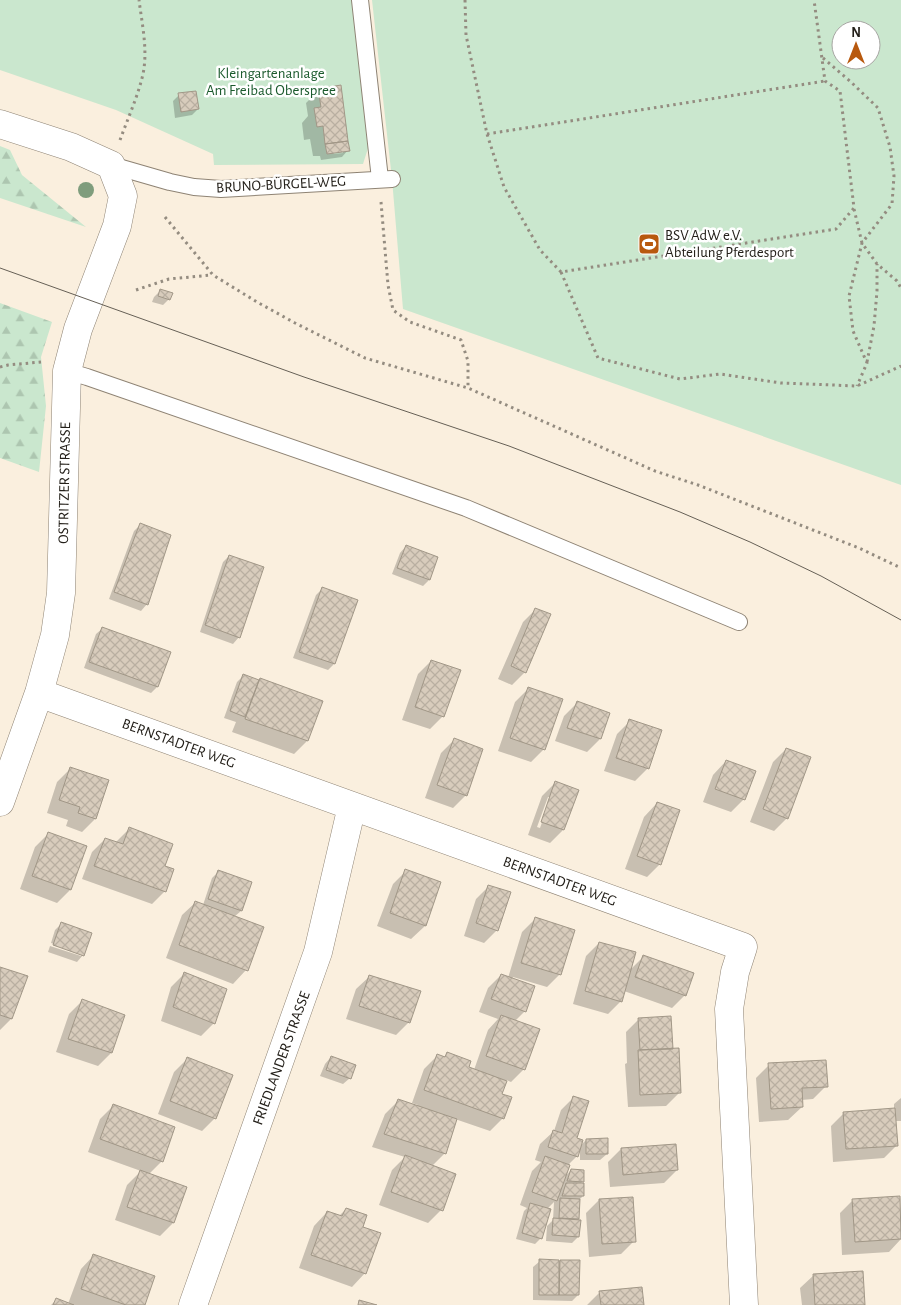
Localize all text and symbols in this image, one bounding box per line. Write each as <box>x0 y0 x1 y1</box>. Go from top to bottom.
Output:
north arrow <box>831 20 881 70</box>
text: N <box>851 26 861 40</box>
park label: Kleingartenanlage Am Freibad Oberspree <box>206 66 336 98</box>
street label: BRUNO-BÜRGEL-WEG <box>216 172 346 195</box>
place label: BSV AdW e.V. Abteilung Pferdesport <box>665 228 794 260</box>
sports icon: BSV AdW e.V. Abteilung Pferdesport <box>637 232 661 256</box>
street label: OSTRITZER STRASSE <box>56 422 73 544</box>
street label: BERNSTADTER WEG <box>120 716 238 771</box>
street label: BERNSTADTER WEG <box>501 854 619 909</box>
street label: FRIEDLANDER STRASSE <box>250 989 313 1127</box>

